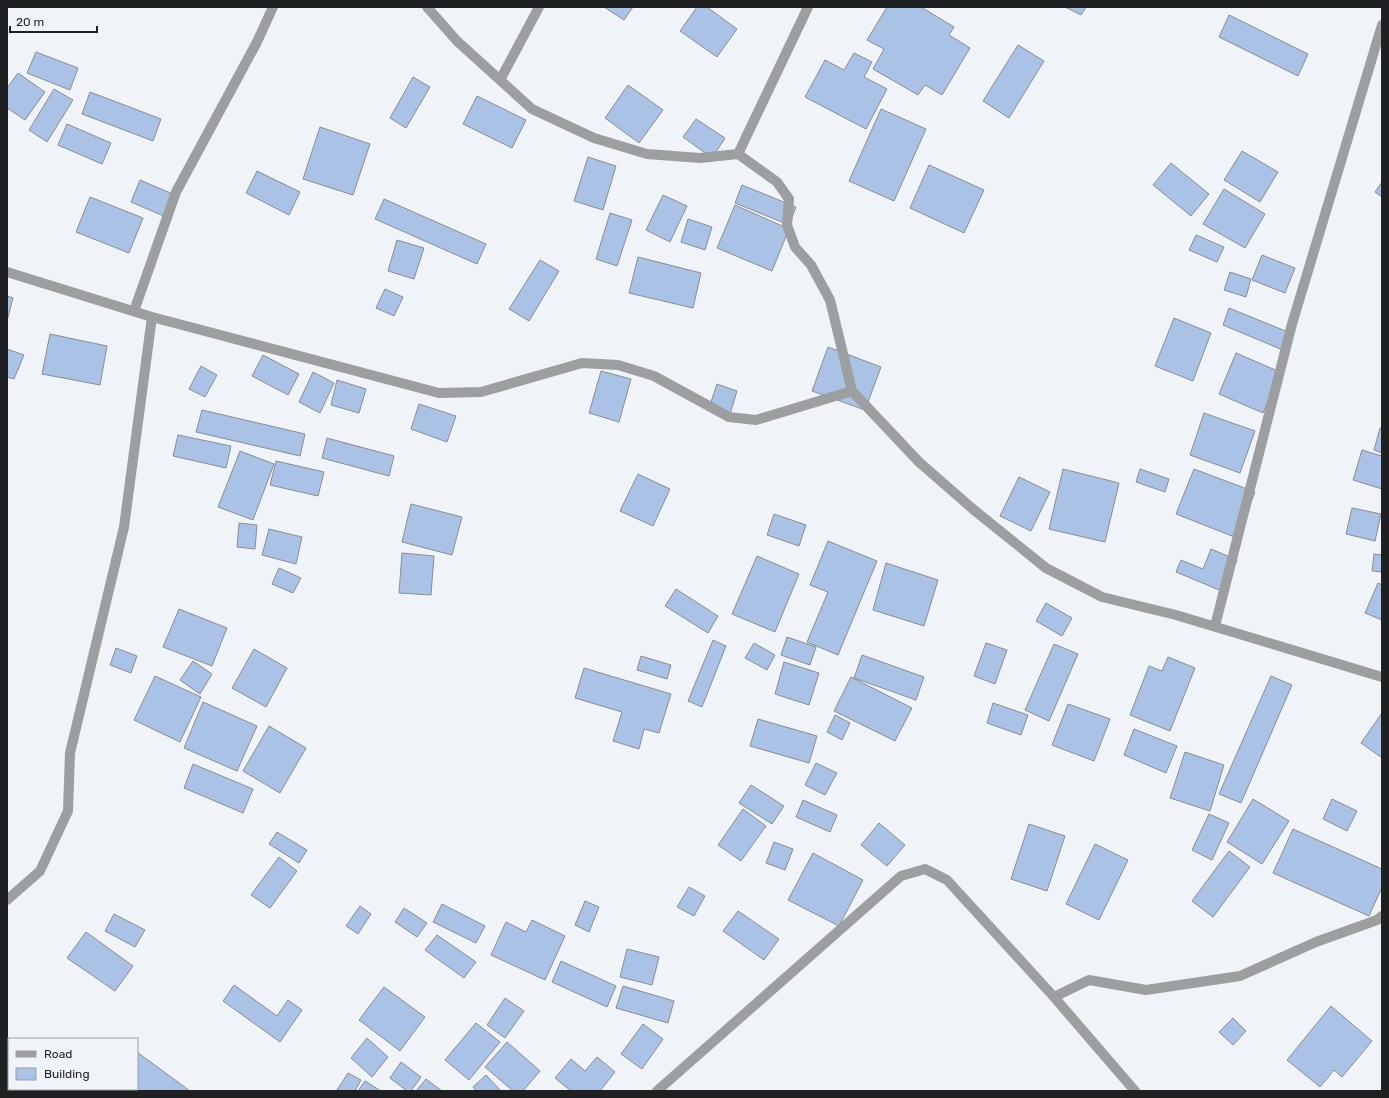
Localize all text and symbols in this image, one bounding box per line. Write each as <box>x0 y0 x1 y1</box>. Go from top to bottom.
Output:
scale bar <box>10 8 97 34</box>
text: 20 m <box>16 15 44 29</box>
legend <box>8 1038 138 1090</box>
text: Road <box>44 1047 72 1061</box>
text: Building <box>44 1067 90 1081</box>

